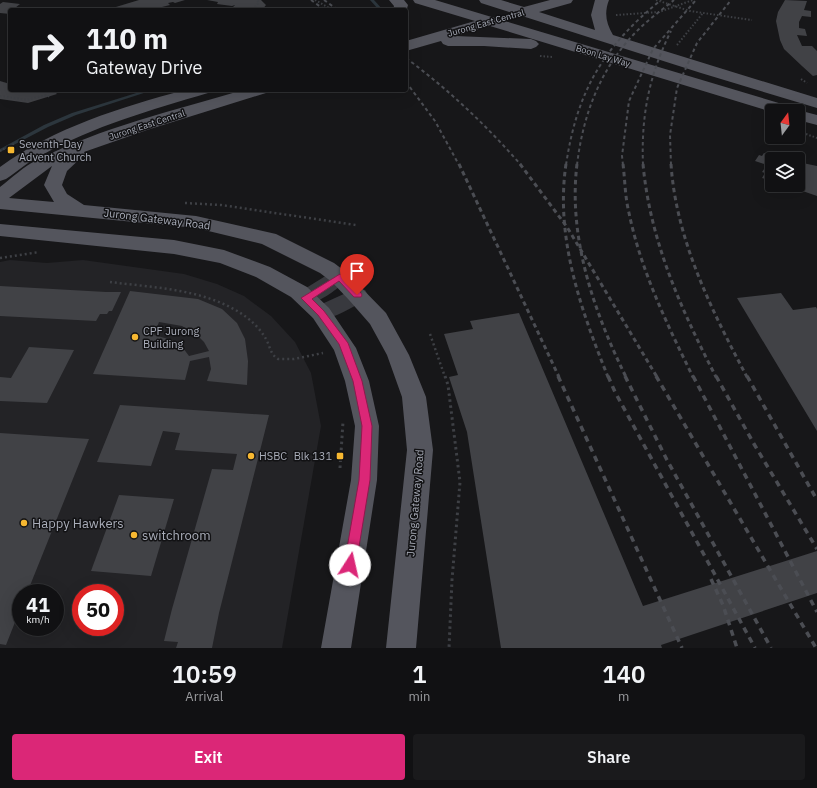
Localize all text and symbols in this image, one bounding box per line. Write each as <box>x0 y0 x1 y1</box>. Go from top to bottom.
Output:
street label: Jurong East Central <box>446 6 526 39</box>
text: 110 m <box>86 20 168 57</box>
icon: right <box>20 24 72 76</box>
street label: Boon Lay Way <box>575 42 632 69</box>
text: Gateway Drive <box>86 56 202 79</box>
north arrow <box>765 104 805 144</box>
map controls <box>765 104 805 192</box>
street label: Jurong East Central <box>108 107 187 142</box>
place label: Seventh-Day Advent Church <box>19 137 92 164</box>
marker: Seventh-Day Advent Church <box>6 145 16 155</box>
button: layers <box>765 152 805 192</box>
street label: Jurong Gateway Road <box>103 206 211 232</box>
pin <box>340 254 374 295</box>
icon: arrive <box>346 260 368 282</box>
place label: CPF Jurong Building <box>143 324 199 351</box>
marker: CPF Jurong Building <box>130 332 140 342</box>
place label: HSBC <box>259 449 287 463</box>
place label: Blk 131 <box>294 449 332 463</box>
street label: Jurong Gateway Road <box>403 449 427 557</box>
marker: HSBC <box>246 451 256 461</box>
marker: Blk 131 <box>335 451 345 461</box>
place label: Happy Hawkers <box>32 515 124 532</box>
marker: Happy Hawkers <box>19 518 29 528</box>
place label: switchroom <box>142 527 211 544</box>
marker: switchroom <box>129 530 139 540</box>
position arrow <box>329 544 371 586</box>
speed limit sign: 50 <box>72 584 124 636</box>
text: 41 <box>26 591 50 618</box>
text: km/h <box>26 613 50 626</box>
text: 10:59 <box>172 658 237 690</box>
text: 1 <box>412 658 427 690</box>
text: 140 <box>602 658 645 690</box>
text: Arrival <box>185 688 223 705</box>
text: min <box>409 688 431 705</box>
text: m <box>618 688 629 705</box>
button: Exit <box>12 734 405 780</box>
button: Share <box>413 734 805 780</box>

